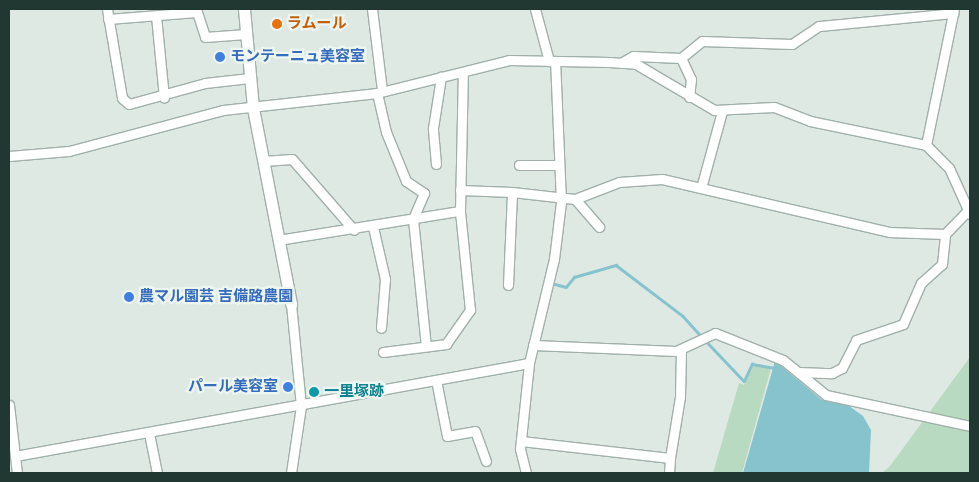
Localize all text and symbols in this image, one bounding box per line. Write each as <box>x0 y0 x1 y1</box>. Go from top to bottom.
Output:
place label: ラムール <box>287 15 347 33</box>
marker: ラムール <box>271 18 283 30</box>
place label: モンテーニュ美容室 <box>230 48 365 66</box>
marker: モンテーニュ美容室 <box>214 51 226 63</box>
place label: 農マル園芸 吉備路農園 <box>139 288 293 306</box>
marker: 農マル園芸 吉備路農園 <box>123 291 135 303</box>
place label: パール美容室 <box>188 378 278 396</box>
marker: パール美容室 <box>282 381 294 393</box>
place label: 一里塚跡 <box>324 383 384 401</box>
marker: 一里塚跡 <box>308 386 320 398</box>

